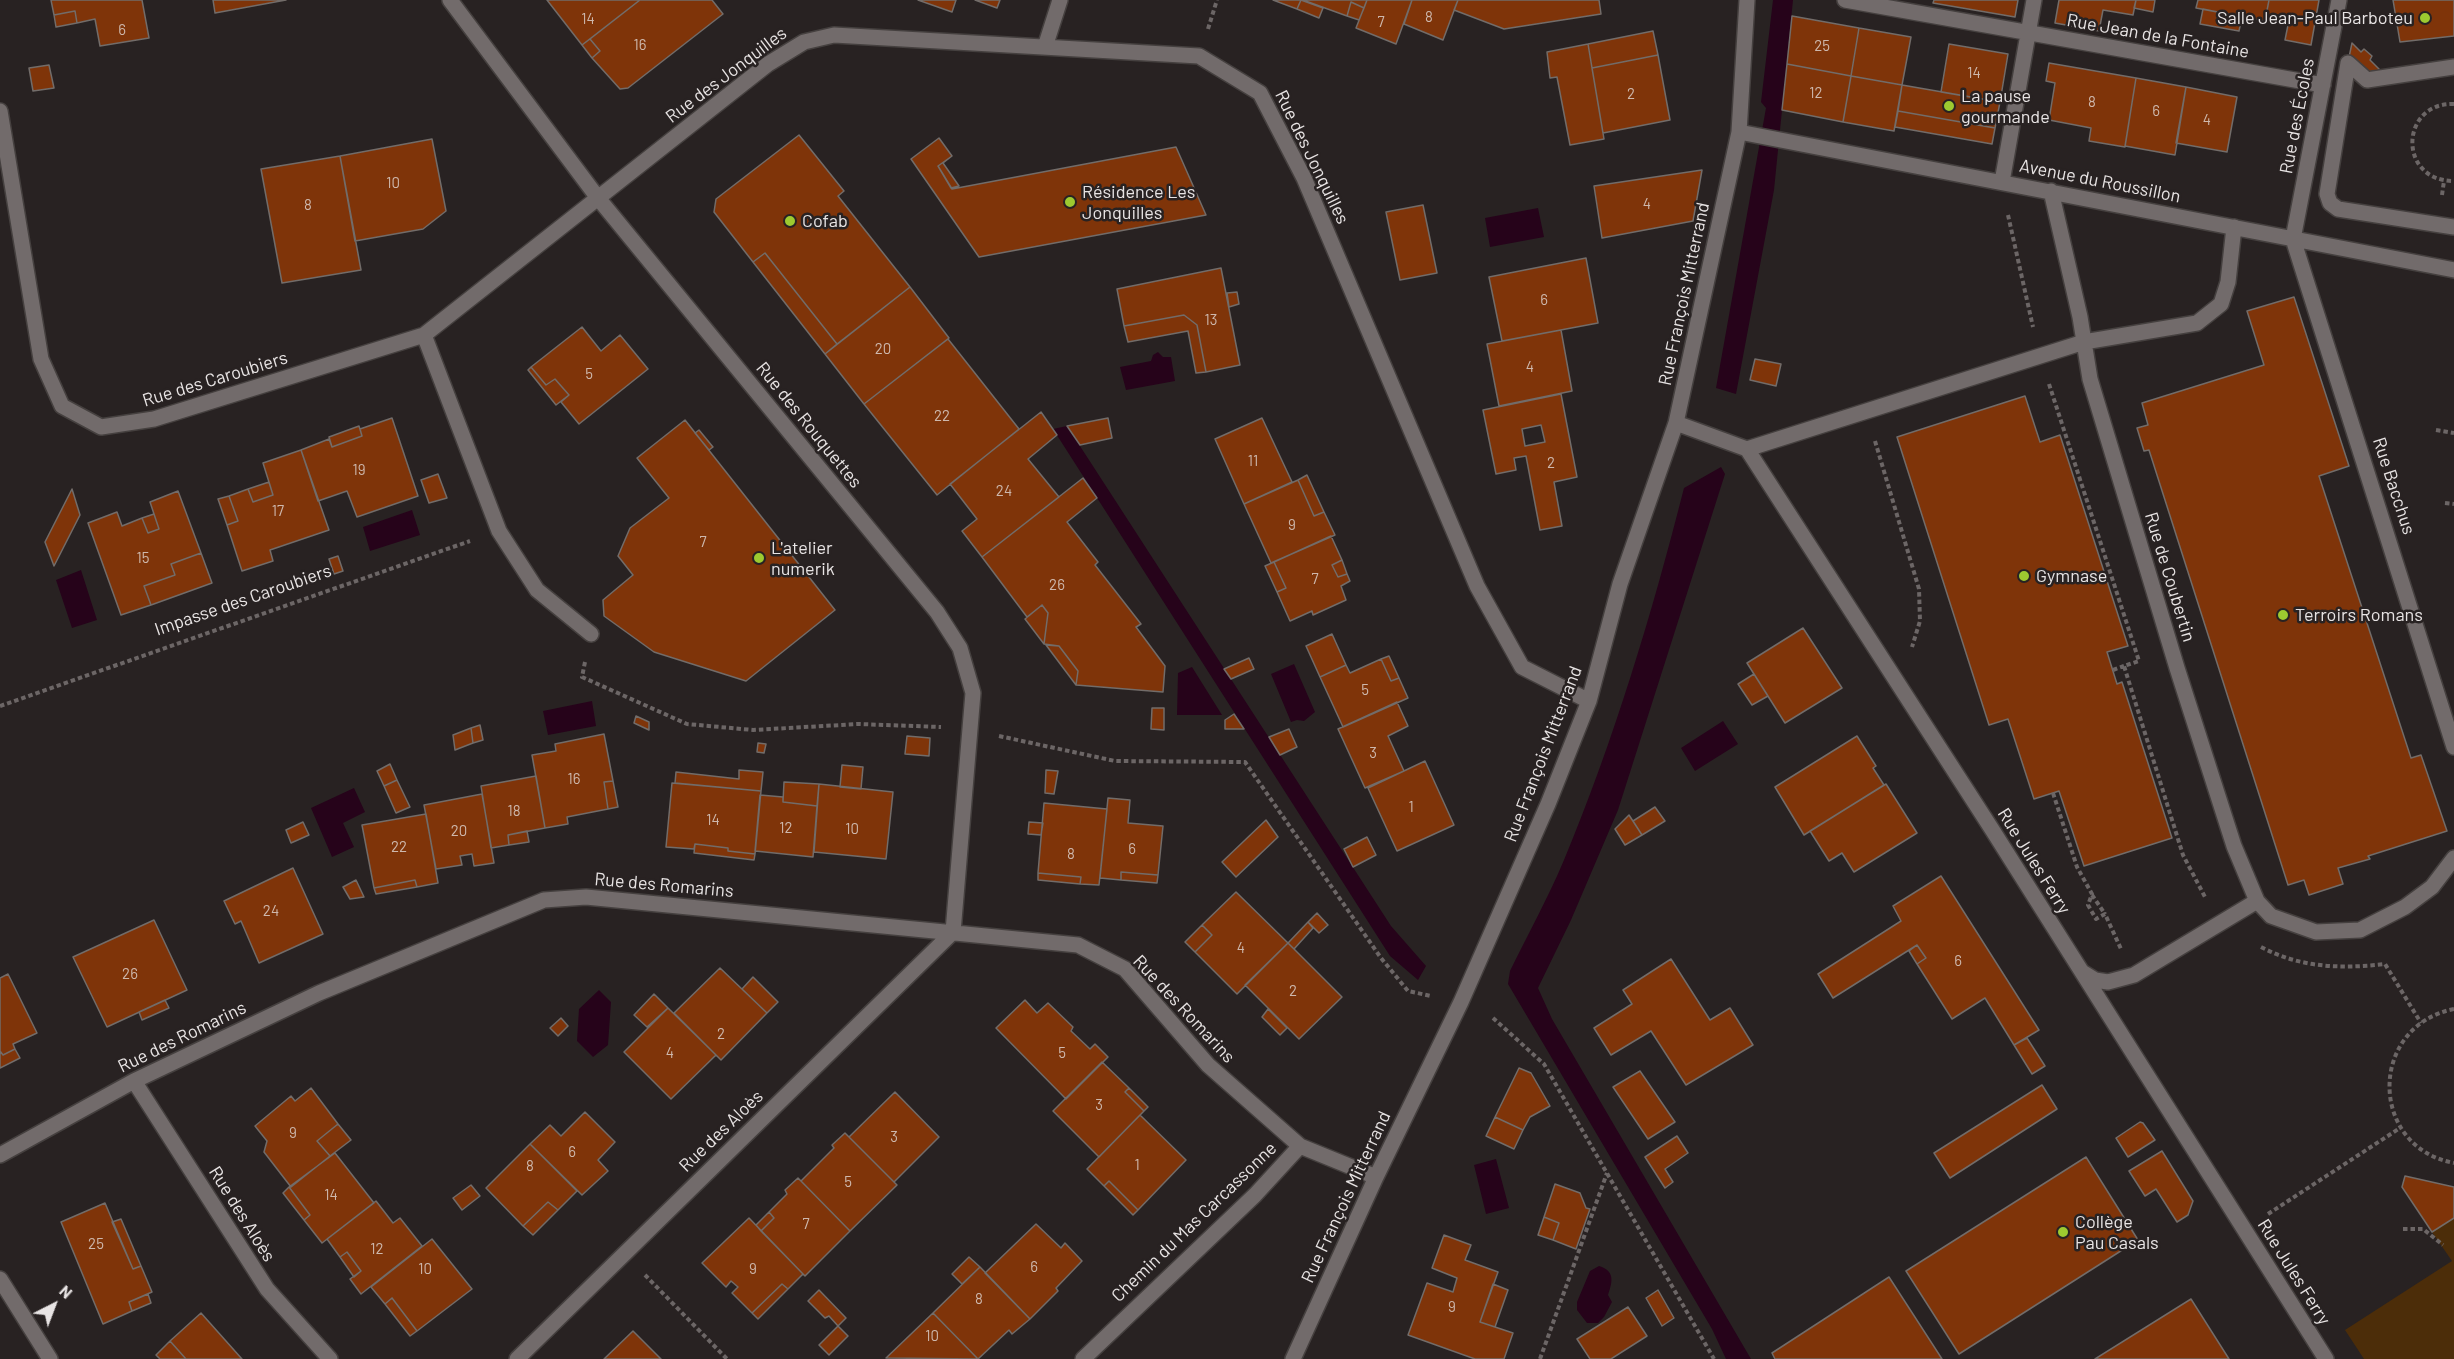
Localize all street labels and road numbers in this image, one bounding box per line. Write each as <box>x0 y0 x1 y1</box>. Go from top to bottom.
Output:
street label: Rue Jean de la Fontaine <box>2065 9 2251 63</box>
street label: Rue des Jonquilles <box>661 22 791 128</box>
street label: Rue des Écoles <box>2275 56 2319 176</box>
street label: Rue des Jonquilles <box>1270 87 1354 227</box>
street label: Avenue du Roussillon <box>2018 155 2182 207</box>
street label: Rue François Mitterrand <box>1654 200 1714 388</box>
street label: Rue des Caroubiers <box>140 347 290 411</box>
street label: Rue des Rouquettes <box>752 358 866 492</box>
street label: Rue Bacchus <box>2368 435 2420 537</box>
street label: Rue de Coubertin <box>2140 510 2200 644</box>
street label: Impasse des Caroubiers <box>152 560 334 640</box>
street label: Rue François Mitterrand <box>1499 663 1587 845</box>
street label: Rue Jules Ferry <box>1993 804 2075 918</box>
street label: Rue des Romarins <box>593 868 735 902</box>
street label: Rue des Romarins <box>1128 951 1240 1067</box>
street label: Rue des Romarins <box>114 997 250 1077</box>
street label: Rue des Aloès <box>675 1086 767 1176</box>
street label: Rue François Mitterrand <box>1297 1108 1395 1286</box>
street label: Chemin du Mas Carcassonne <box>1107 1137 1281 1307</box>
street label: Rue des Aloès <box>204 1162 280 1266</box>
street label: Rue Jules Ferry <box>2253 1215 2335 1329</box>

